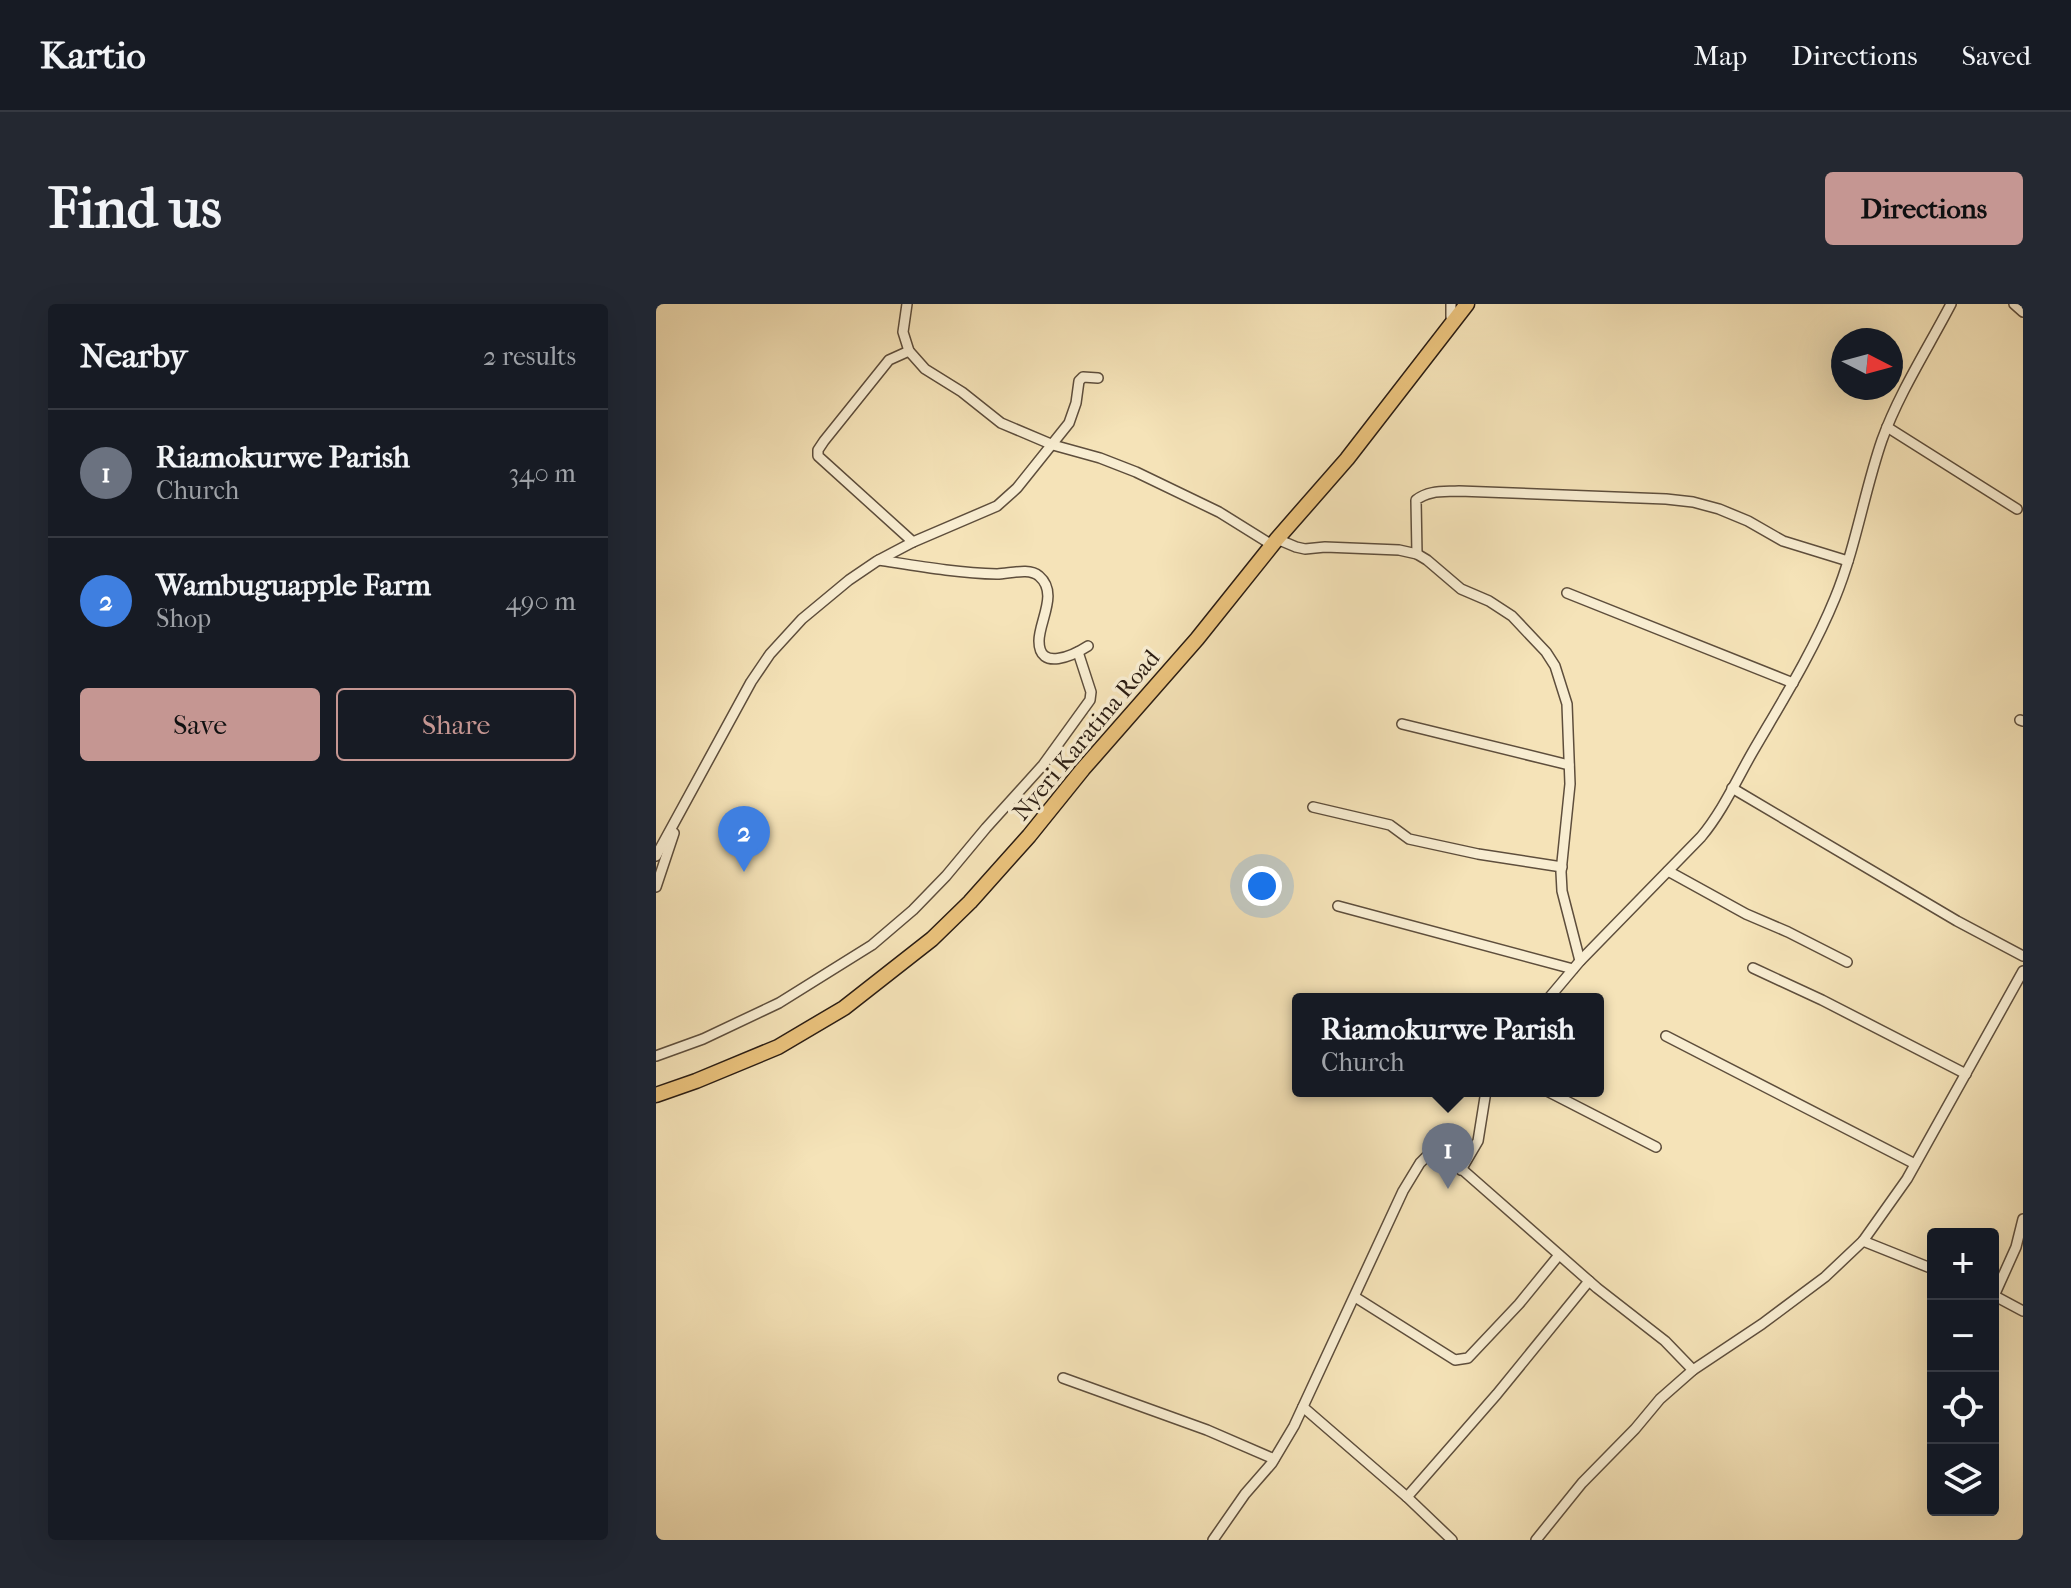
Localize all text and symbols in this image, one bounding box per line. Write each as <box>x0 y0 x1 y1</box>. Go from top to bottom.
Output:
text: Kartio <box>40 33 146 78</box>
text: Map <box>1694 39 1747 72</box>
text: Directions <box>1791 39 1918 72</box>
text: Saved <box>1962 39 2031 72</box>
button: Directions <box>1825 172 2023 245</box>
text: Find us <box>48 176 222 241</box>
north arrow <box>1831 328 1903 400</box>
text: Nearby <box>80 336 187 376</box>
text: 2 results <box>483 341 576 372</box>
text: Riamokurwe Parish <box>156 440 410 475</box>
text: 1 <box>101 458 111 489</box>
text: 340 m <box>508 458 576 489</box>
text: Church <box>156 475 239 506</box>
text: Wambuguapple Farm <box>156 568 431 603</box>
text: 2 <box>99 586 113 617</box>
text: 490 m <box>505 586 576 617</box>
text: Shop <box>156 603 211 634</box>
street label: Nyeri Karatina Road <box>1007 643 1166 826</box>
button: Save <box>80 688 320 761</box>
button: Share <box>336 688 576 761</box>
pin: 2 <box>718 806 770 872</box>
your location <box>1242 866 1282 906</box>
popup <box>1292 993 1604 1097</box>
text: Riamokurwe Parish <box>1321 1012 1575 1047</box>
text: Church <box>1321 1047 1405 1078</box>
pin: 1 <box>1422 1123 1474 1189</box>
map controls <box>1927 1228 1999 1516</box>
button: + <box>1927 1228 1999 1300</box>
button: − <box>1927 1300 1999 1372</box>
button: locate <box>1927 1372 1999 1444</box>
button: layers <box>1927 1444 1999 1516</box>

